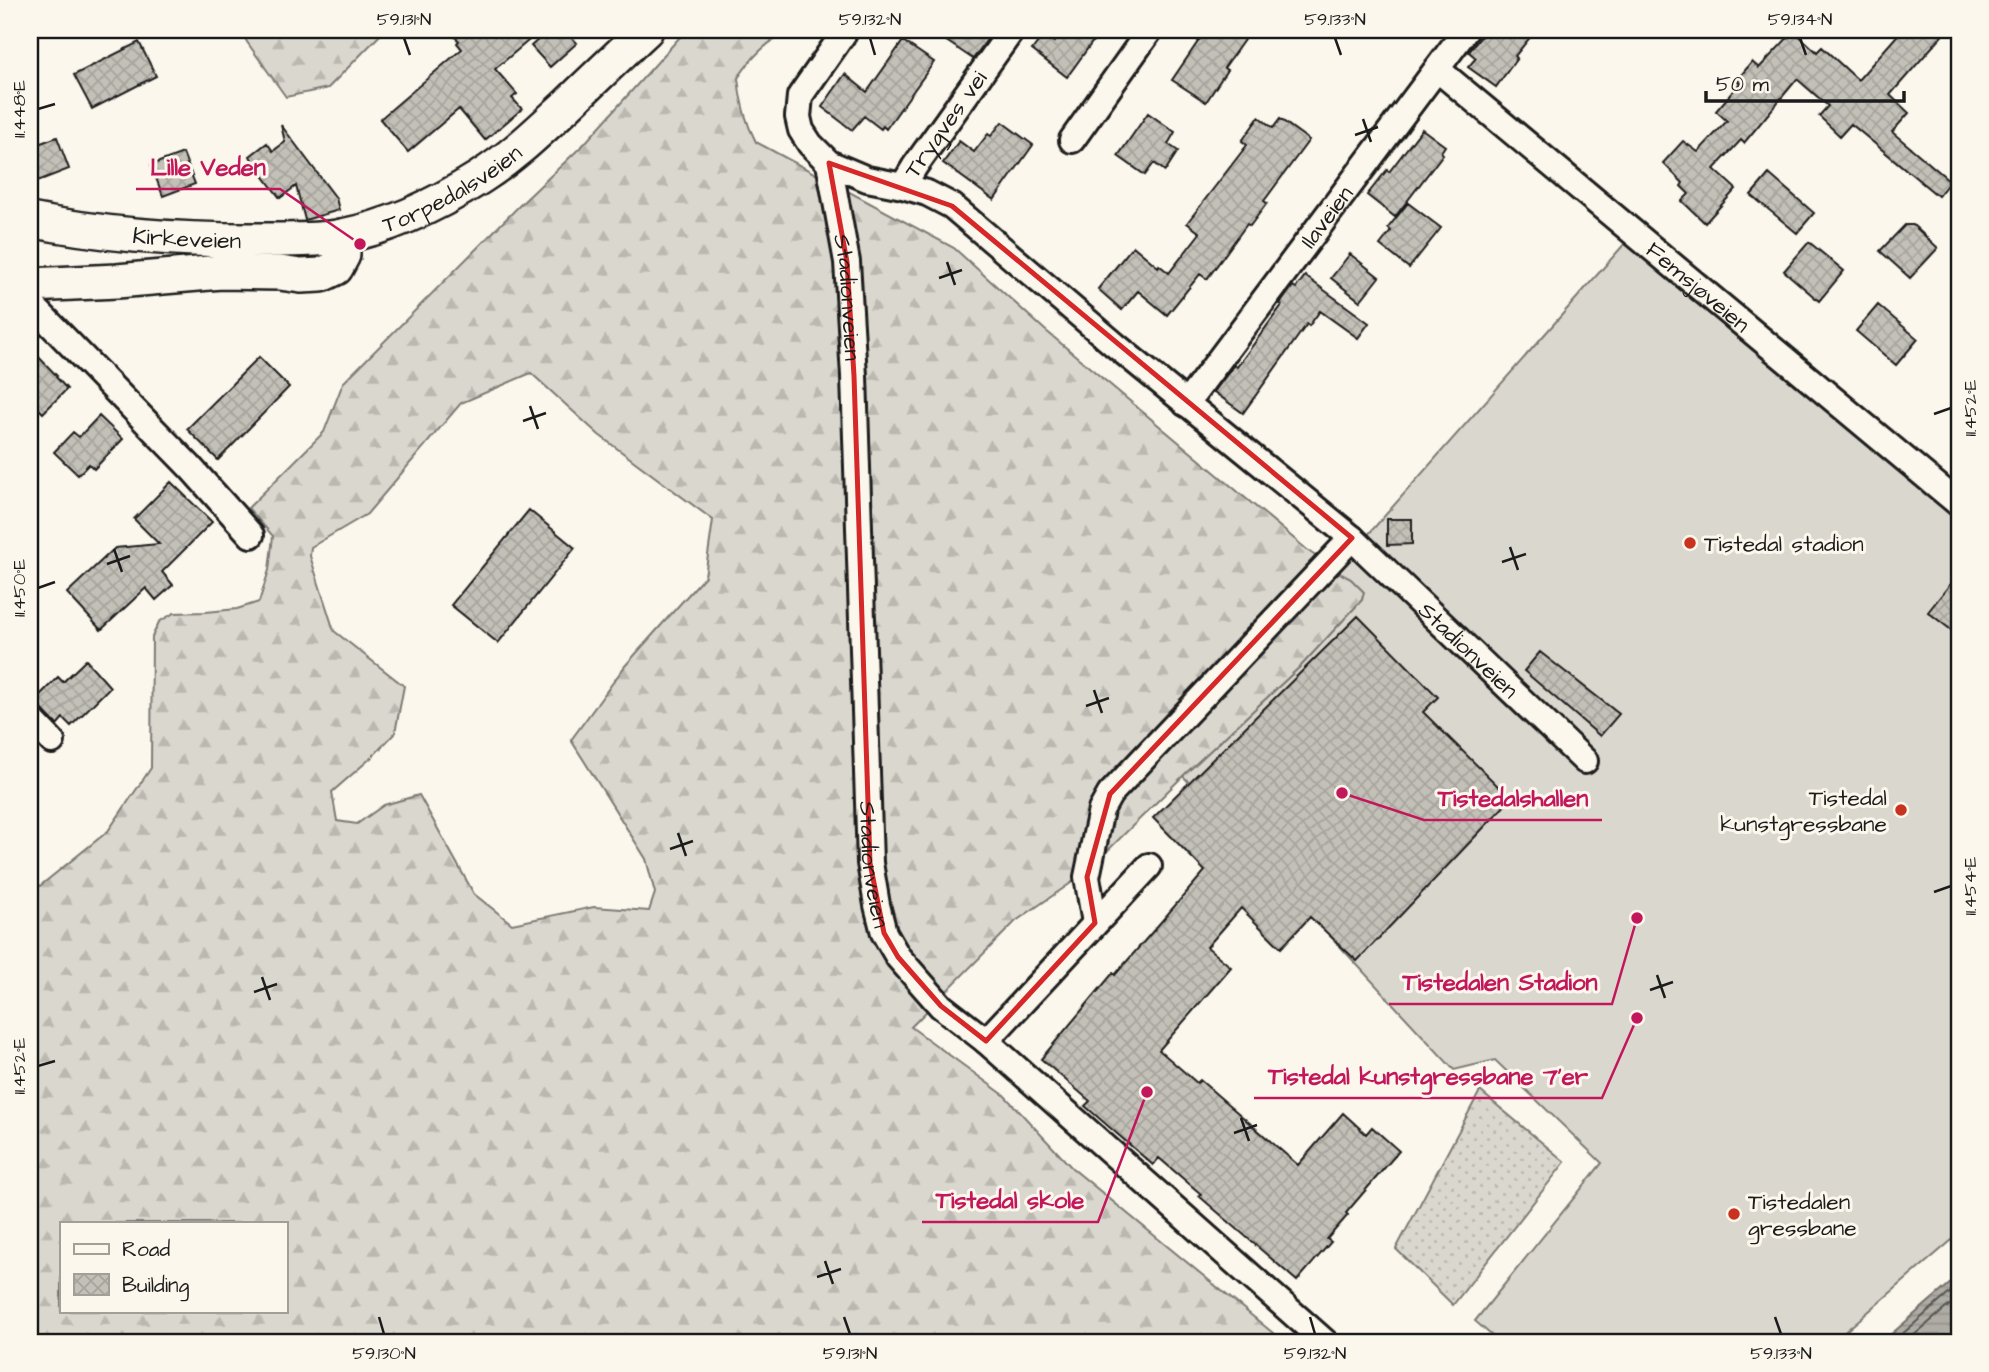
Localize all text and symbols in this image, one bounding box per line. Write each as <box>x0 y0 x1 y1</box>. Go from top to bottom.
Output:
text: 59.131°N <box>377 7 431 32</box>
text: 59.132°N <box>839 7 901 32</box>
text: 59.133°N <box>1304 7 1366 32</box>
text: 59.134°N <box>1768 7 1832 32</box>
scale bar <box>1706 60 1903 104</box>
street label: Trygves vei <box>897 64 995 184</box>
text: 50 m <box>1716 70 1770 99</box>
text: 11.448°E <box>7 80 32 138</box>
street label: Torpedalsveien <box>378 138 529 241</box>
callout: Lille Veden <box>136 144 280 189</box>
text: Lille Veden <box>150 151 266 185</box>
street label: Ilaveien <box>1293 179 1361 255</box>
street label: Kirkeveien <box>131 220 241 257</box>
street label: Stadionveien <box>825 231 868 362</box>
street label: Femsjøveien <box>1639 235 1756 340</box>
text: 11.452°E <box>1958 379 1983 437</box>
place label: Tistedal stadion <box>1704 528 1864 560</box>
marker: Tistedal stadion <box>1682 535 1698 551</box>
text: 11.450°E <box>7 559 32 617</box>
street label: Stadionveien <box>1411 595 1525 706</box>
callout: Tistedalshallen <box>1424 775 1602 820</box>
text: Tistedalshallen <box>1437 782 1588 816</box>
place label: Tistedal kunstgressbane <box>1720 782 1887 841</box>
street label: Stadionveien <box>851 801 897 931</box>
marker: Tistedal kunstgressbane <box>1893 802 1909 818</box>
text: 11.454°E <box>1958 856 1983 916</box>
callout: Tistedalen Stadion <box>1389 959 1612 1004</box>
text: Tistedalen Stadion <box>1402 966 1597 1000</box>
text: 11.452°E <box>7 1037 32 1095</box>
callout: Tistedal kunstgressbane 7'er <box>1254 1053 1602 1098</box>
text: Tistedal kunstgressbane 7'er <box>1267 1060 1589 1095</box>
callout: Tistedal skole <box>922 1177 1098 1222</box>
text: Tistedal skole <box>935 1184 1084 1218</box>
place label: Tistedalen gressbane <box>1748 1186 1857 1245</box>
marker: Tistedalen gressbane <box>1726 1206 1742 1222</box>
legend <box>60 1222 287 1312</box>
text: Road <box>122 1235 170 1264</box>
text: Building <box>122 1271 190 1302</box>
text: 59.130°N <box>352 1341 416 1366</box>
text: 59.131°N <box>823 1341 877 1366</box>
text: 59.132°N <box>1284 1341 1346 1366</box>
text: 59.133°N <box>1750 1341 1812 1366</box>

